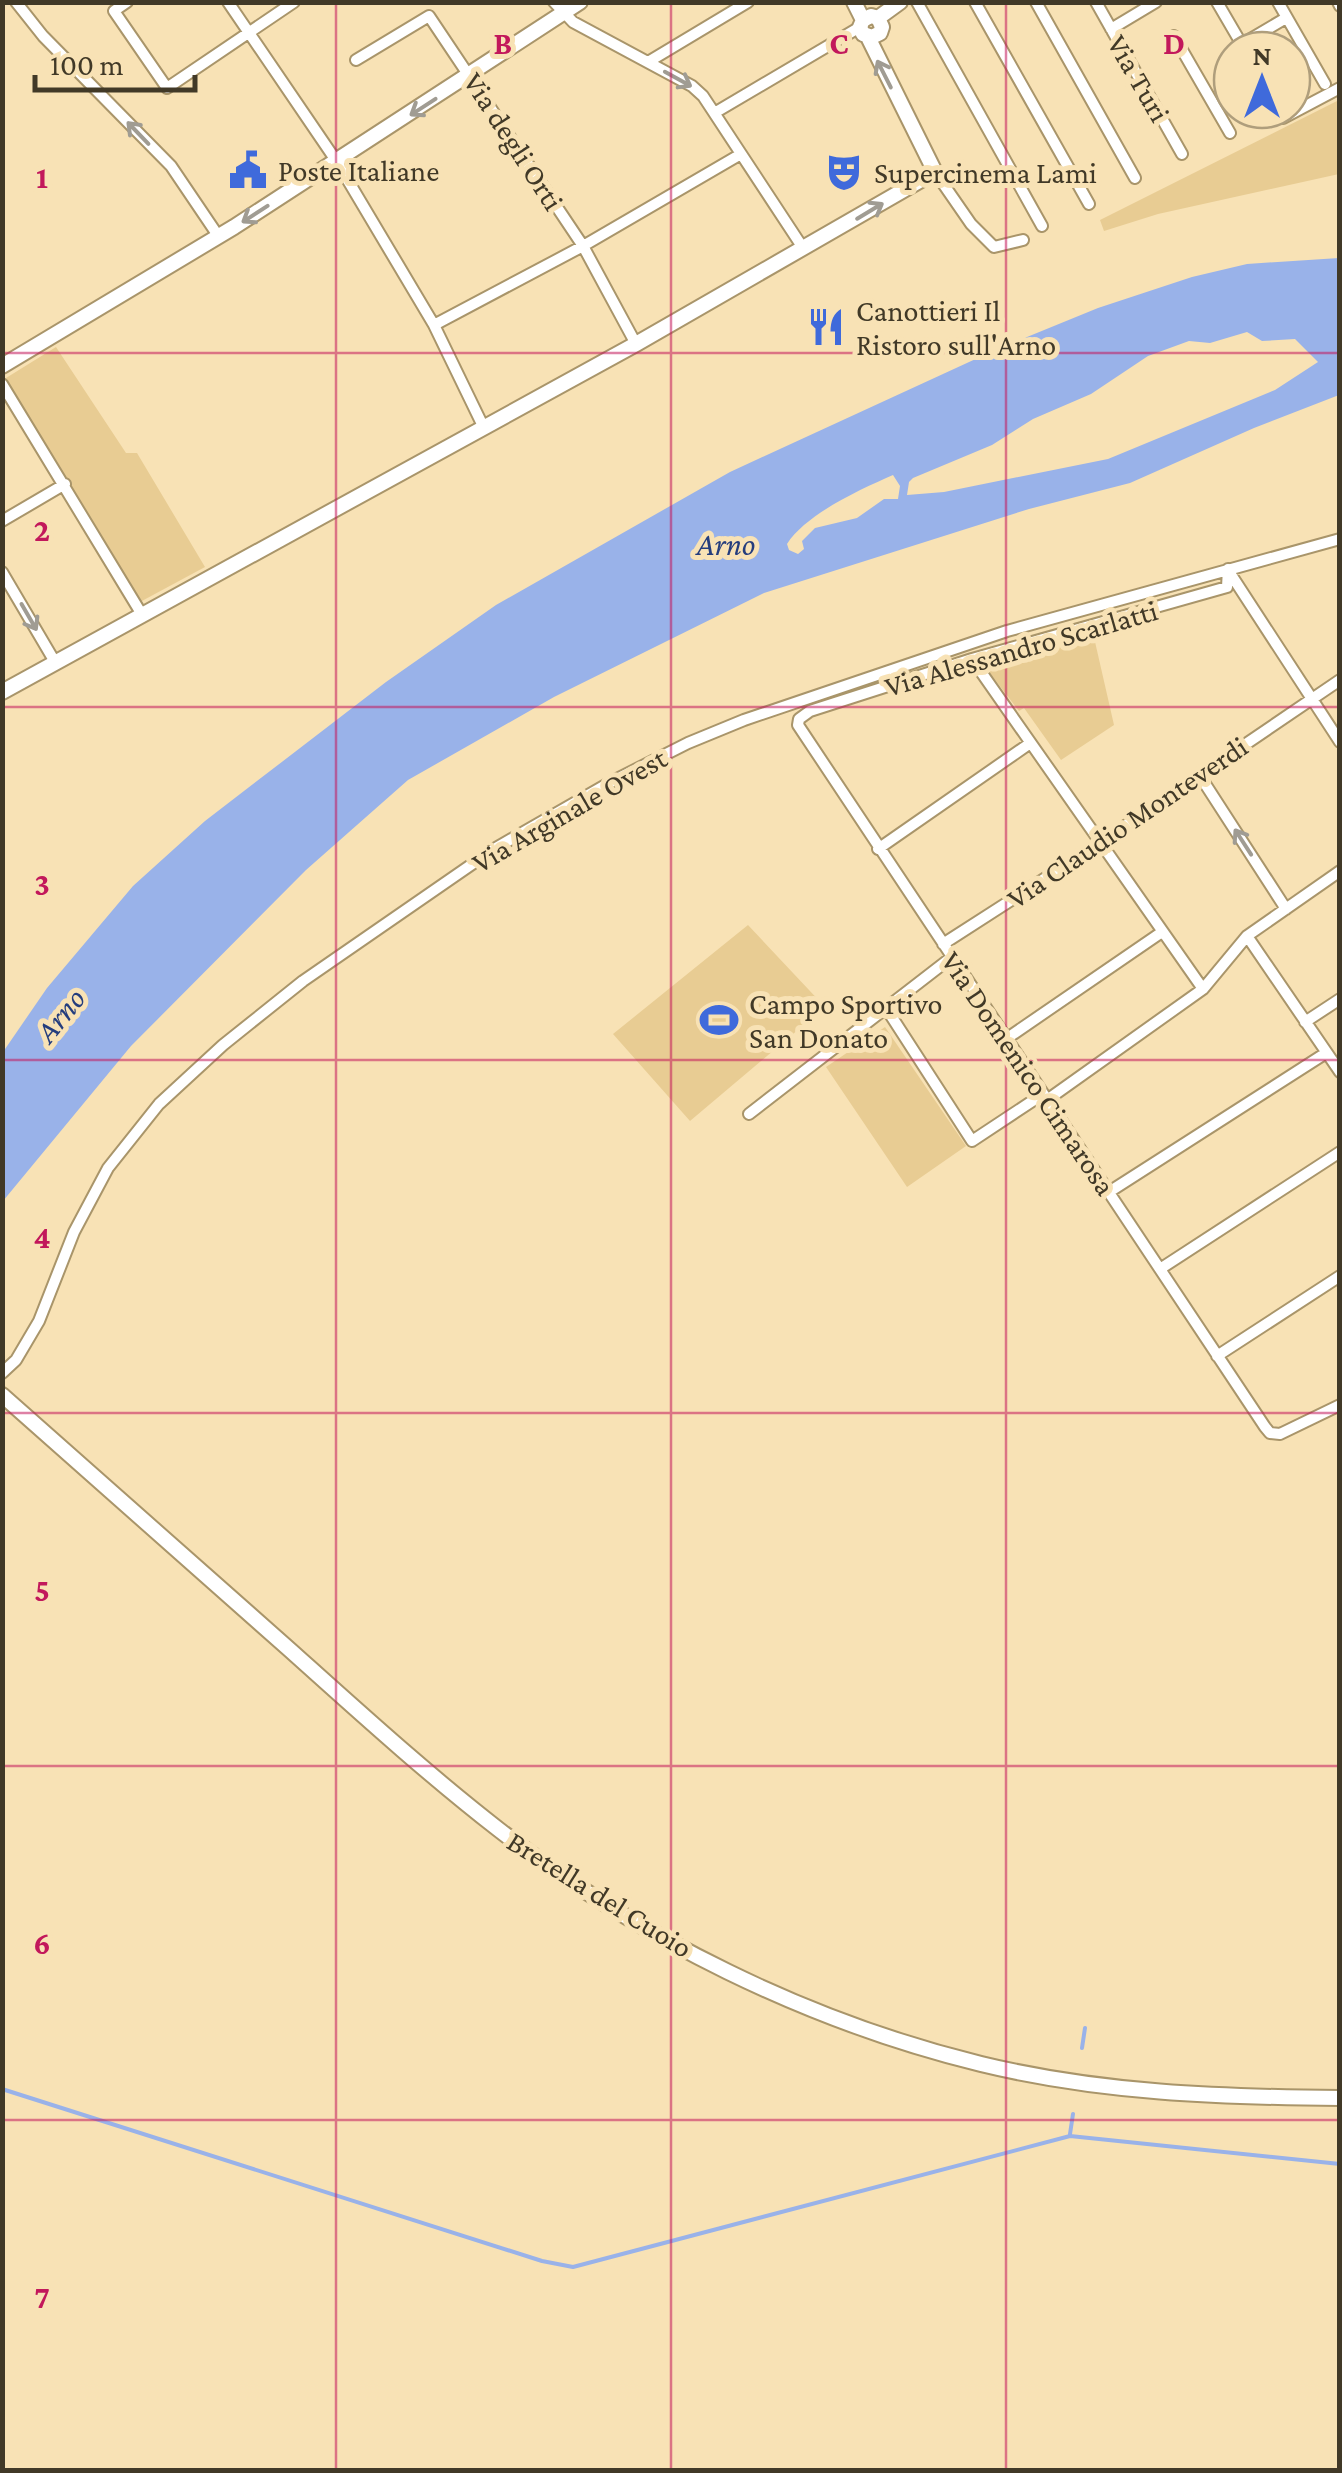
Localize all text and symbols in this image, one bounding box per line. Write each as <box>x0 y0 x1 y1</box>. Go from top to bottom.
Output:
text: B <box>494 25 512 61</box>
text: C <box>829 25 849 61</box>
text: D <box>1163 25 1185 61</box>
street label: Via Turi <box>1101 29 1177 127</box>
scale bar <box>35 30 195 92</box>
north arrow <box>1212 30 1312 130</box>
text: N <box>1252 40 1272 71</box>
text: 100 m <box>50 48 124 81</box>
one-way arrow <box>874 60 893 90</box>
street label: Via degli Orti <box>456 66 571 217</box>
one-way arrow <box>663 69 692 89</box>
one-way arrow <box>410 96 438 117</box>
one-way arrow <box>126 121 150 145</box>
public building icon: Poste Italiane <box>227 149 269 191</box>
theatre icon: Supercinema Lami <box>823 151 865 193</box>
place label: Poste Italiane <box>278 154 439 187</box>
place label: Supercinema Lami <box>874 156 1097 190</box>
text: 1 <box>36 159 48 195</box>
one-way arrow <box>855 201 884 221</box>
one-way arrow <box>241 204 269 225</box>
place label: Canottieri Il Ristoro sull'Arno <box>856 294 1056 361</box>
restaurant icon: Canottieri Il Ristoro sull'Arno <box>805 306 847 348</box>
text: 2 <box>34 512 50 548</box>
water label: Arno <box>694 526 756 562</box>
street label: Via Alessandro Scarlatti <box>881 593 1161 703</box>
one-way arrow <box>19 602 39 631</box>
street label: Via Claudio Monteverdi <box>1001 729 1254 915</box>
street label: Via Arginale Ovest <box>466 740 673 880</box>
one-way arrow <box>1233 829 1254 857</box>
text: 3 <box>34 866 50 902</box>
street label: Via Domenico Cimarosa <box>935 945 1123 1201</box>
water label: Arno <box>26 981 93 1051</box>
place label: Campo Sportivo San Donato <box>749 987 942 1054</box>
sports icon: Campo Sportivo San Donato <box>698 999 740 1041</box>
text: 4 <box>33 1219 51 1255</box>
text: 5 <box>34 1572 50 1608</box>
street label: Bretella del Cuoio <box>502 1824 698 1964</box>
text: 6 <box>33 1925 51 1961</box>
text: 7 <box>34 2279 50 2315</box>

